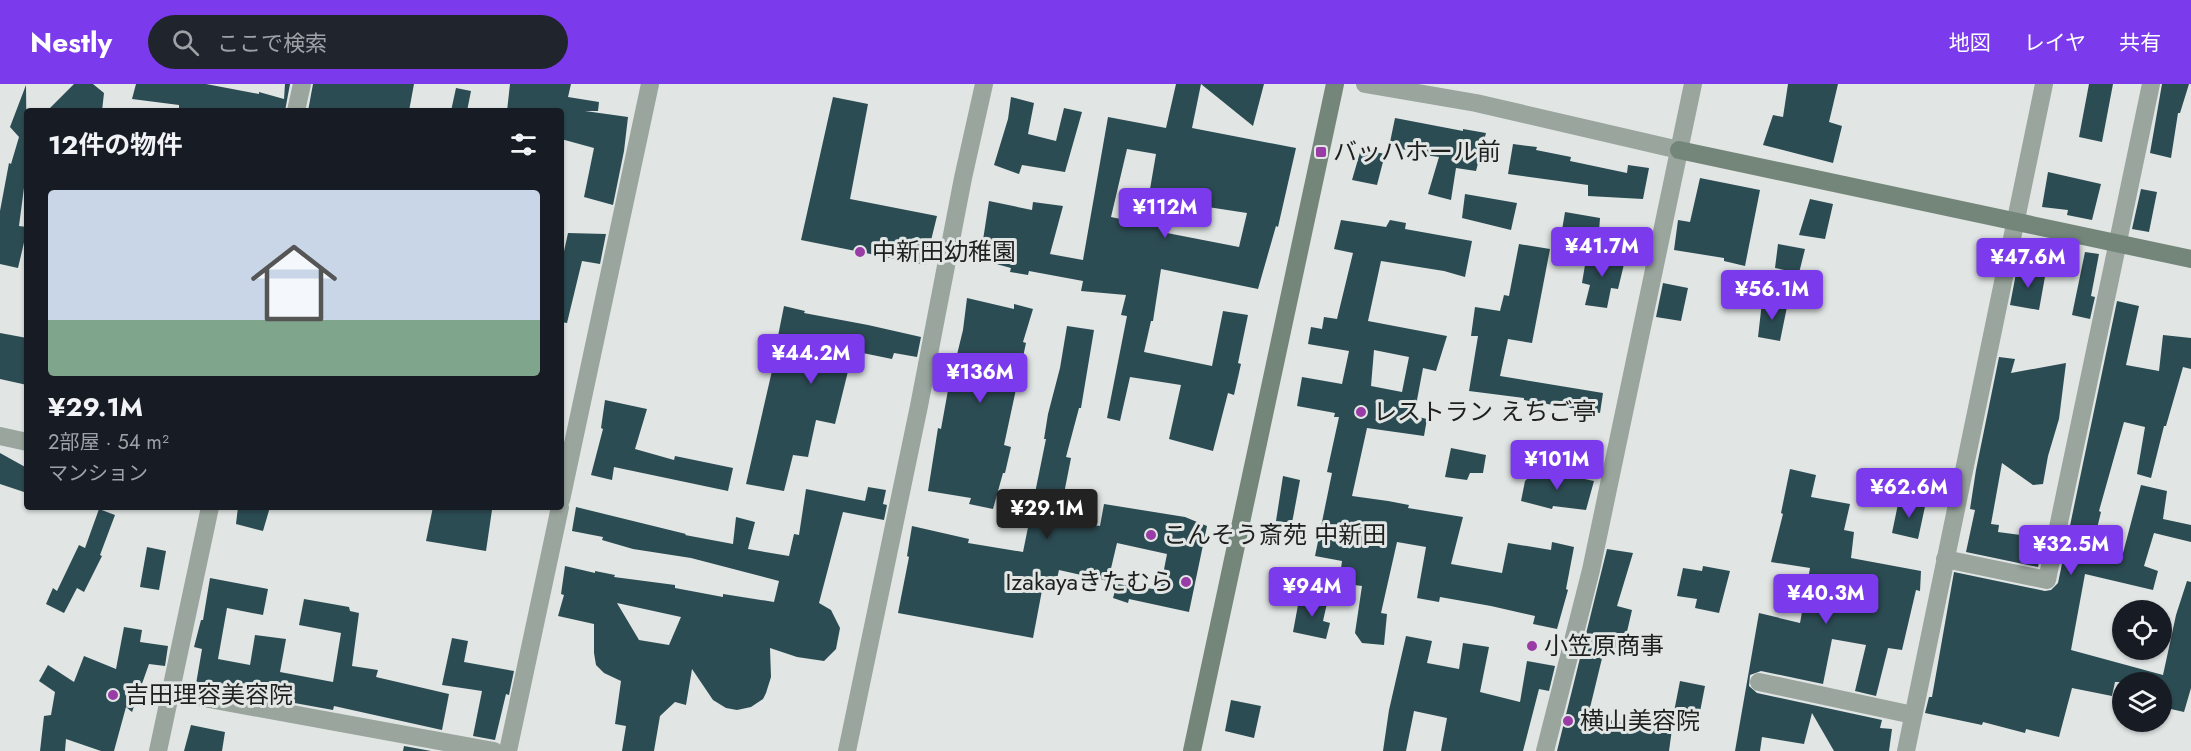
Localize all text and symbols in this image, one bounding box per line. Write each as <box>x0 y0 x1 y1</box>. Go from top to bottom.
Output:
search box <box>148 15 568 69</box>
text: Nestly <box>30 22 112 63</box>
icon: search <box>169 26 202 59</box>
text: ここで検索 <box>217 27 327 59</box>
text: 地図 <box>1949 28 1991 58</box>
text: レイヤ <box>2024 28 2086 58</box>
text: 共有 <box>2119 28 2161 58</box>
text: 12件の物件 <box>48 126 182 164</box>
icon: filters <box>507 128 540 161</box>
place label: バッハホール前 <box>1333 134 1501 169</box>
marker: バッハホール前 <box>1314 145 1328 159</box>
pin: ¥112M <box>1123 188 1207 239</box>
text: ¥112M <box>1133 193 1197 222</box>
pin: ¥41.7M <box>1553 227 1651 278</box>
icon: home <box>240 229 348 337</box>
text: ¥41.7M <box>1565 232 1639 261</box>
place label: 中新田幼稚園 <box>872 234 1016 269</box>
pin: ¥47.6M <box>1979 238 2077 289</box>
text: ¥47.6M <box>1990 243 2066 272</box>
marker: 中新田幼稚園 <box>853 245 867 259</box>
pin: ¥56.1M <box>1723 270 1821 321</box>
text: ¥56.1M <box>1735 275 1809 304</box>
pin: ¥44.2M <box>762 334 860 385</box>
text: ¥44.2M <box>772 339 850 368</box>
pin: ¥136M <box>938 353 1022 404</box>
text: ¥136M <box>946 358 1014 387</box>
text: ¥29.1M <box>48 388 143 426</box>
place label: レストラン えちご亭 <box>1373 394 1596 429</box>
marker: レストラン えちご亭 <box>1354 405 1368 419</box>
text: 2部屋 · 54 m² <box>48 428 169 457</box>
pin: ¥101M <box>1515 440 1599 491</box>
text: ¥101M <box>1525 445 1589 474</box>
text: マンション <box>48 459 148 488</box>
pin: ¥62.6M <box>1860 468 1958 519</box>
text: ¥62.6M <box>1870 473 1948 502</box>
pin: ¥29.1M <box>998 489 1096 540</box>
text: ¥29.1M <box>1011 494 1083 523</box>
place label: こんそう斎苑 中新田 <box>1163 517 1386 552</box>
pin: ¥32.5M <box>2022 525 2120 576</box>
marker: こんそう斎苑 中新田 <box>1144 528 1158 542</box>
text: ¥32.5M <box>2033 530 2109 559</box>
place label: Izakayaきたむら <box>1005 564 1174 599</box>
pin: ¥94M <box>1276 567 1348 618</box>
text: ¥94M <box>1283 572 1341 601</box>
pin: ¥40.3M <box>1777 574 1875 625</box>
marker: Izakayaきたむら <box>1179 575 1193 589</box>
text: ¥40.3M <box>1787 579 1865 608</box>
map controls <box>2112 600 2172 732</box>
button: locate <box>2112 600 2172 660</box>
place label: 小笠原商事 <box>1544 628 1664 663</box>
marker: 小笠原商事 <box>1525 639 1539 653</box>
button: layers <box>2112 672 2172 732</box>
place label: 吉田理容美容院 <box>125 677 293 712</box>
marker: 吉田理容美容院 <box>106 688 120 702</box>
place label: 横山美容院 <box>1580 703 1700 738</box>
marker: 横山美容院 <box>1561 714 1575 728</box>

